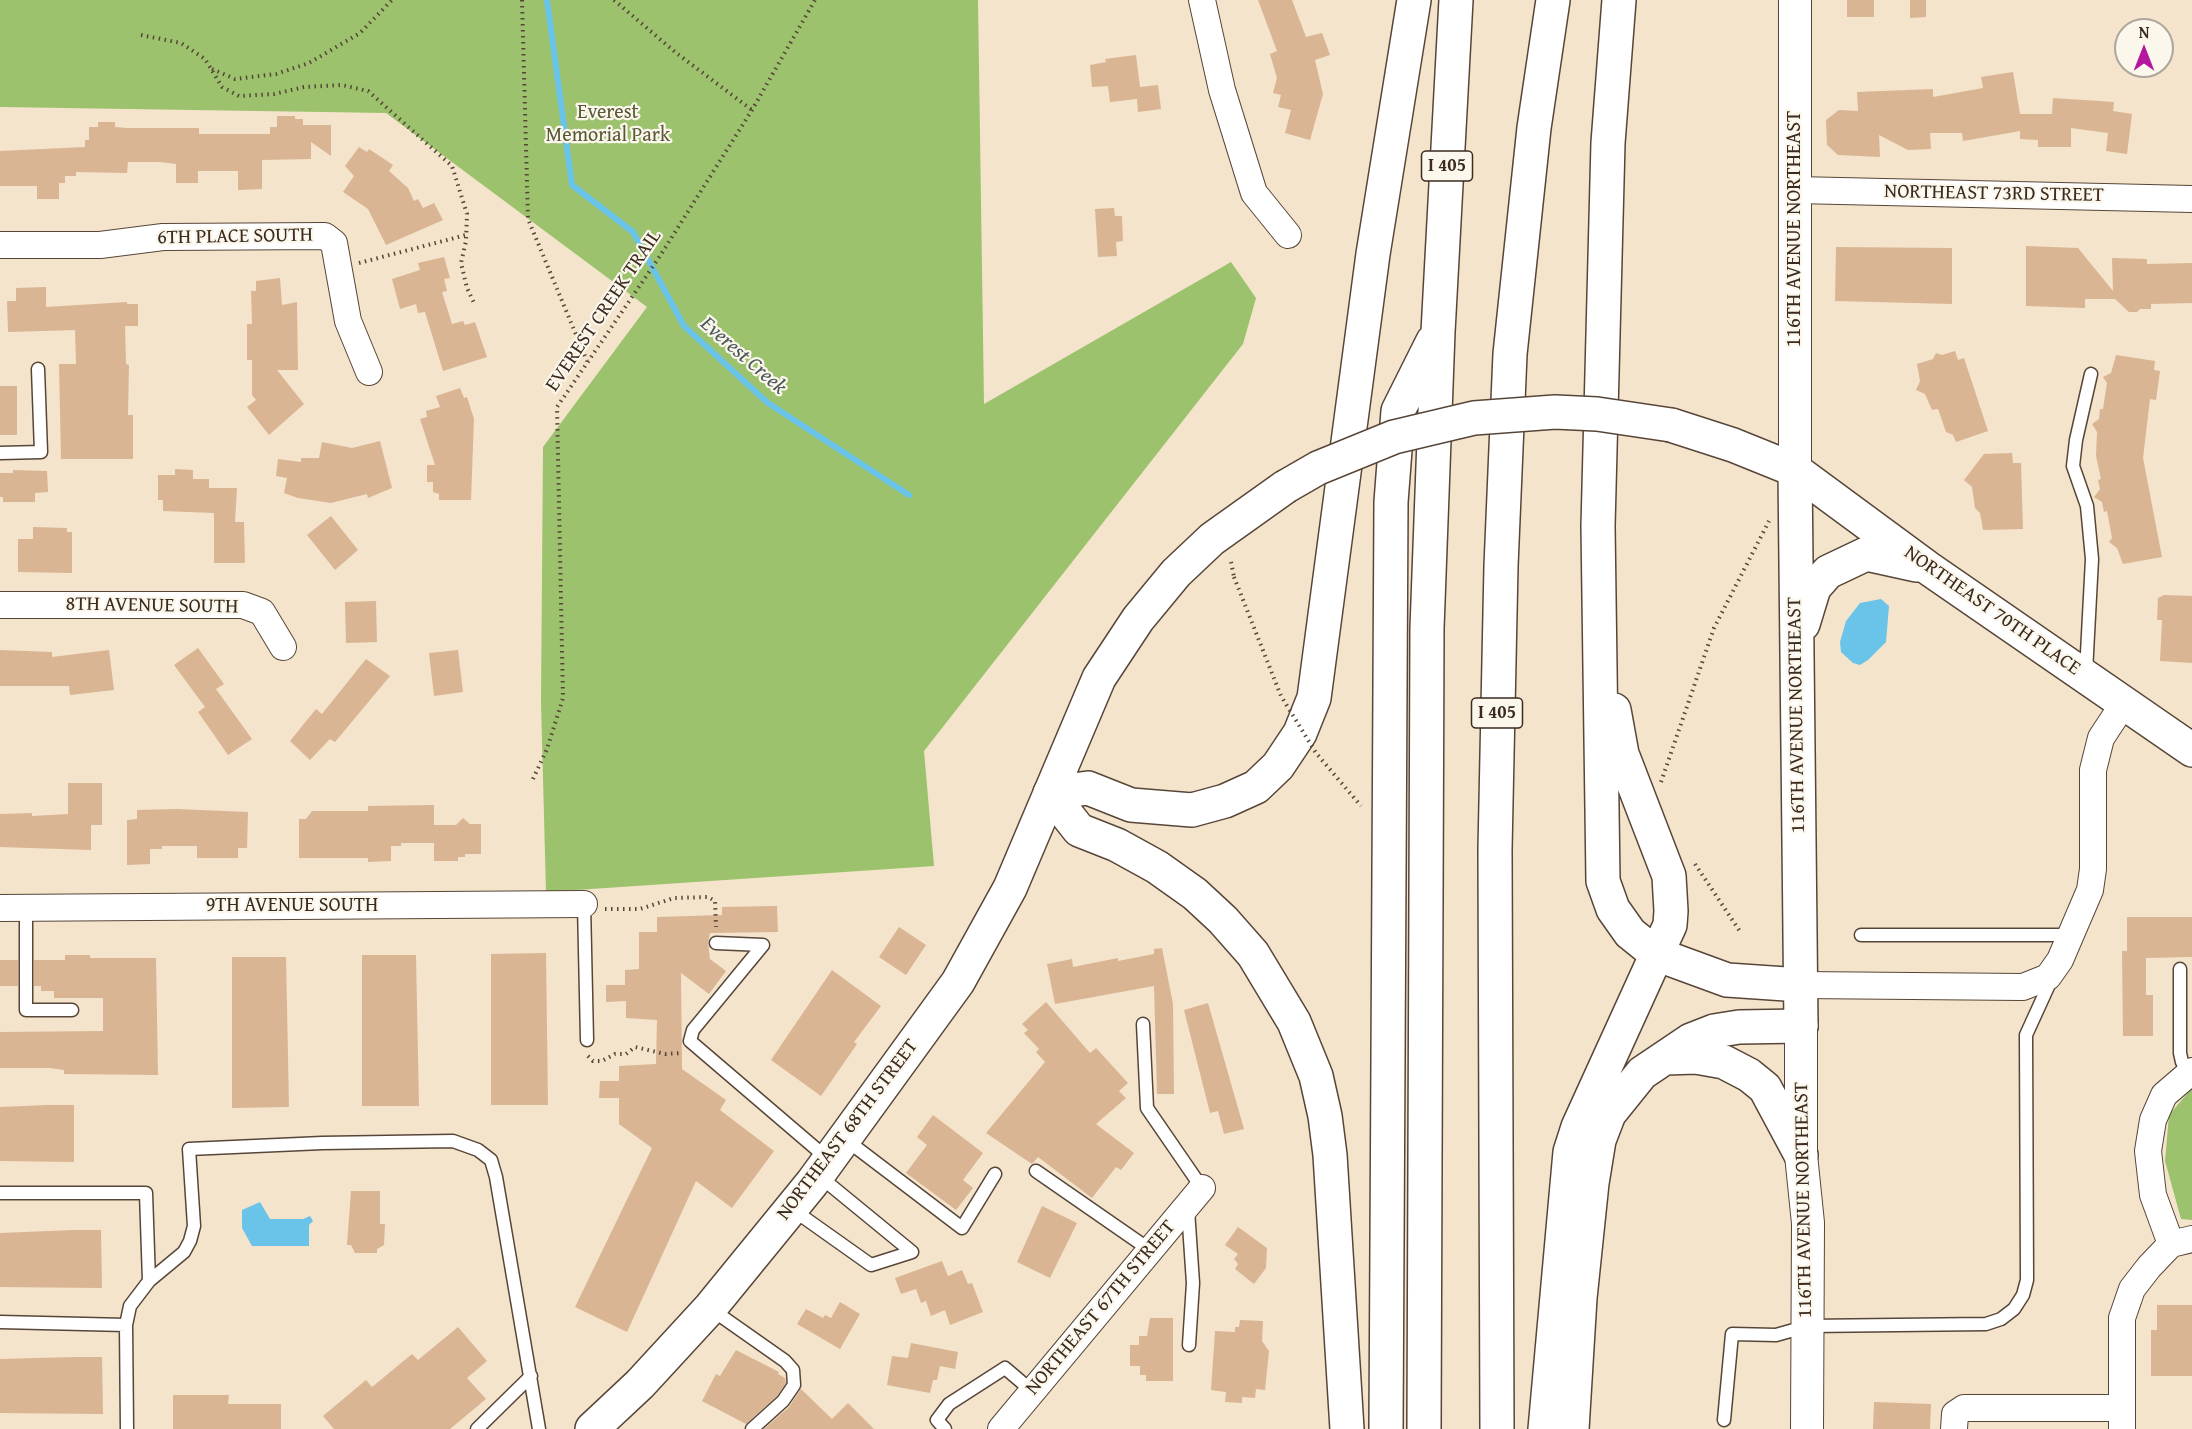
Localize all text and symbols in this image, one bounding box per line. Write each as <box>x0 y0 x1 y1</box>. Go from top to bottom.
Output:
north arrow <box>2114 18 2174 78</box>
text: N <box>2139 20 2149 44</box>
park label: Everest Memorial Park <box>546 101 670 148</box>
street label: 116TH AVENUE NORTHEAST <box>1783 111 1807 347</box>
road number: I 405 <box>1422 151 1472 181</box>
street label: NORTHEAST 73RD STREET <box>1884 180 2104 208</box>
street label: 6TH PLACE SOUTH <box>157 224 313 250</box>
street label: EVEREST CREEK TRAIL <box>541 226 667 396</box>
water label: Everest Creek <box>695 312 791 400</box>
street label: NORTHEAST 70TH PLACE <box>1899 541 2085 681</box>
street label: 8TH AVENUE SOUTH <box>65 592 239 620</box>
street label: 116TH AVENUE NORTHEAST <box>1783 597 1811 833</box>
road number: I 405 <box>1472 698 1522 728</box>
street label: 9TH AVENUE SOUTH <box>206 894 378 918</box>
street label: NORTHEAST 68TH STREET <box>772 1035 924 1225</box>
street label: 116TH AVENUE NORTHEAST <box>1790 1082 1818 1318</box>
street label: NORTHEAST 67TH STREET <box>1021 1216 1181 1400</box>

